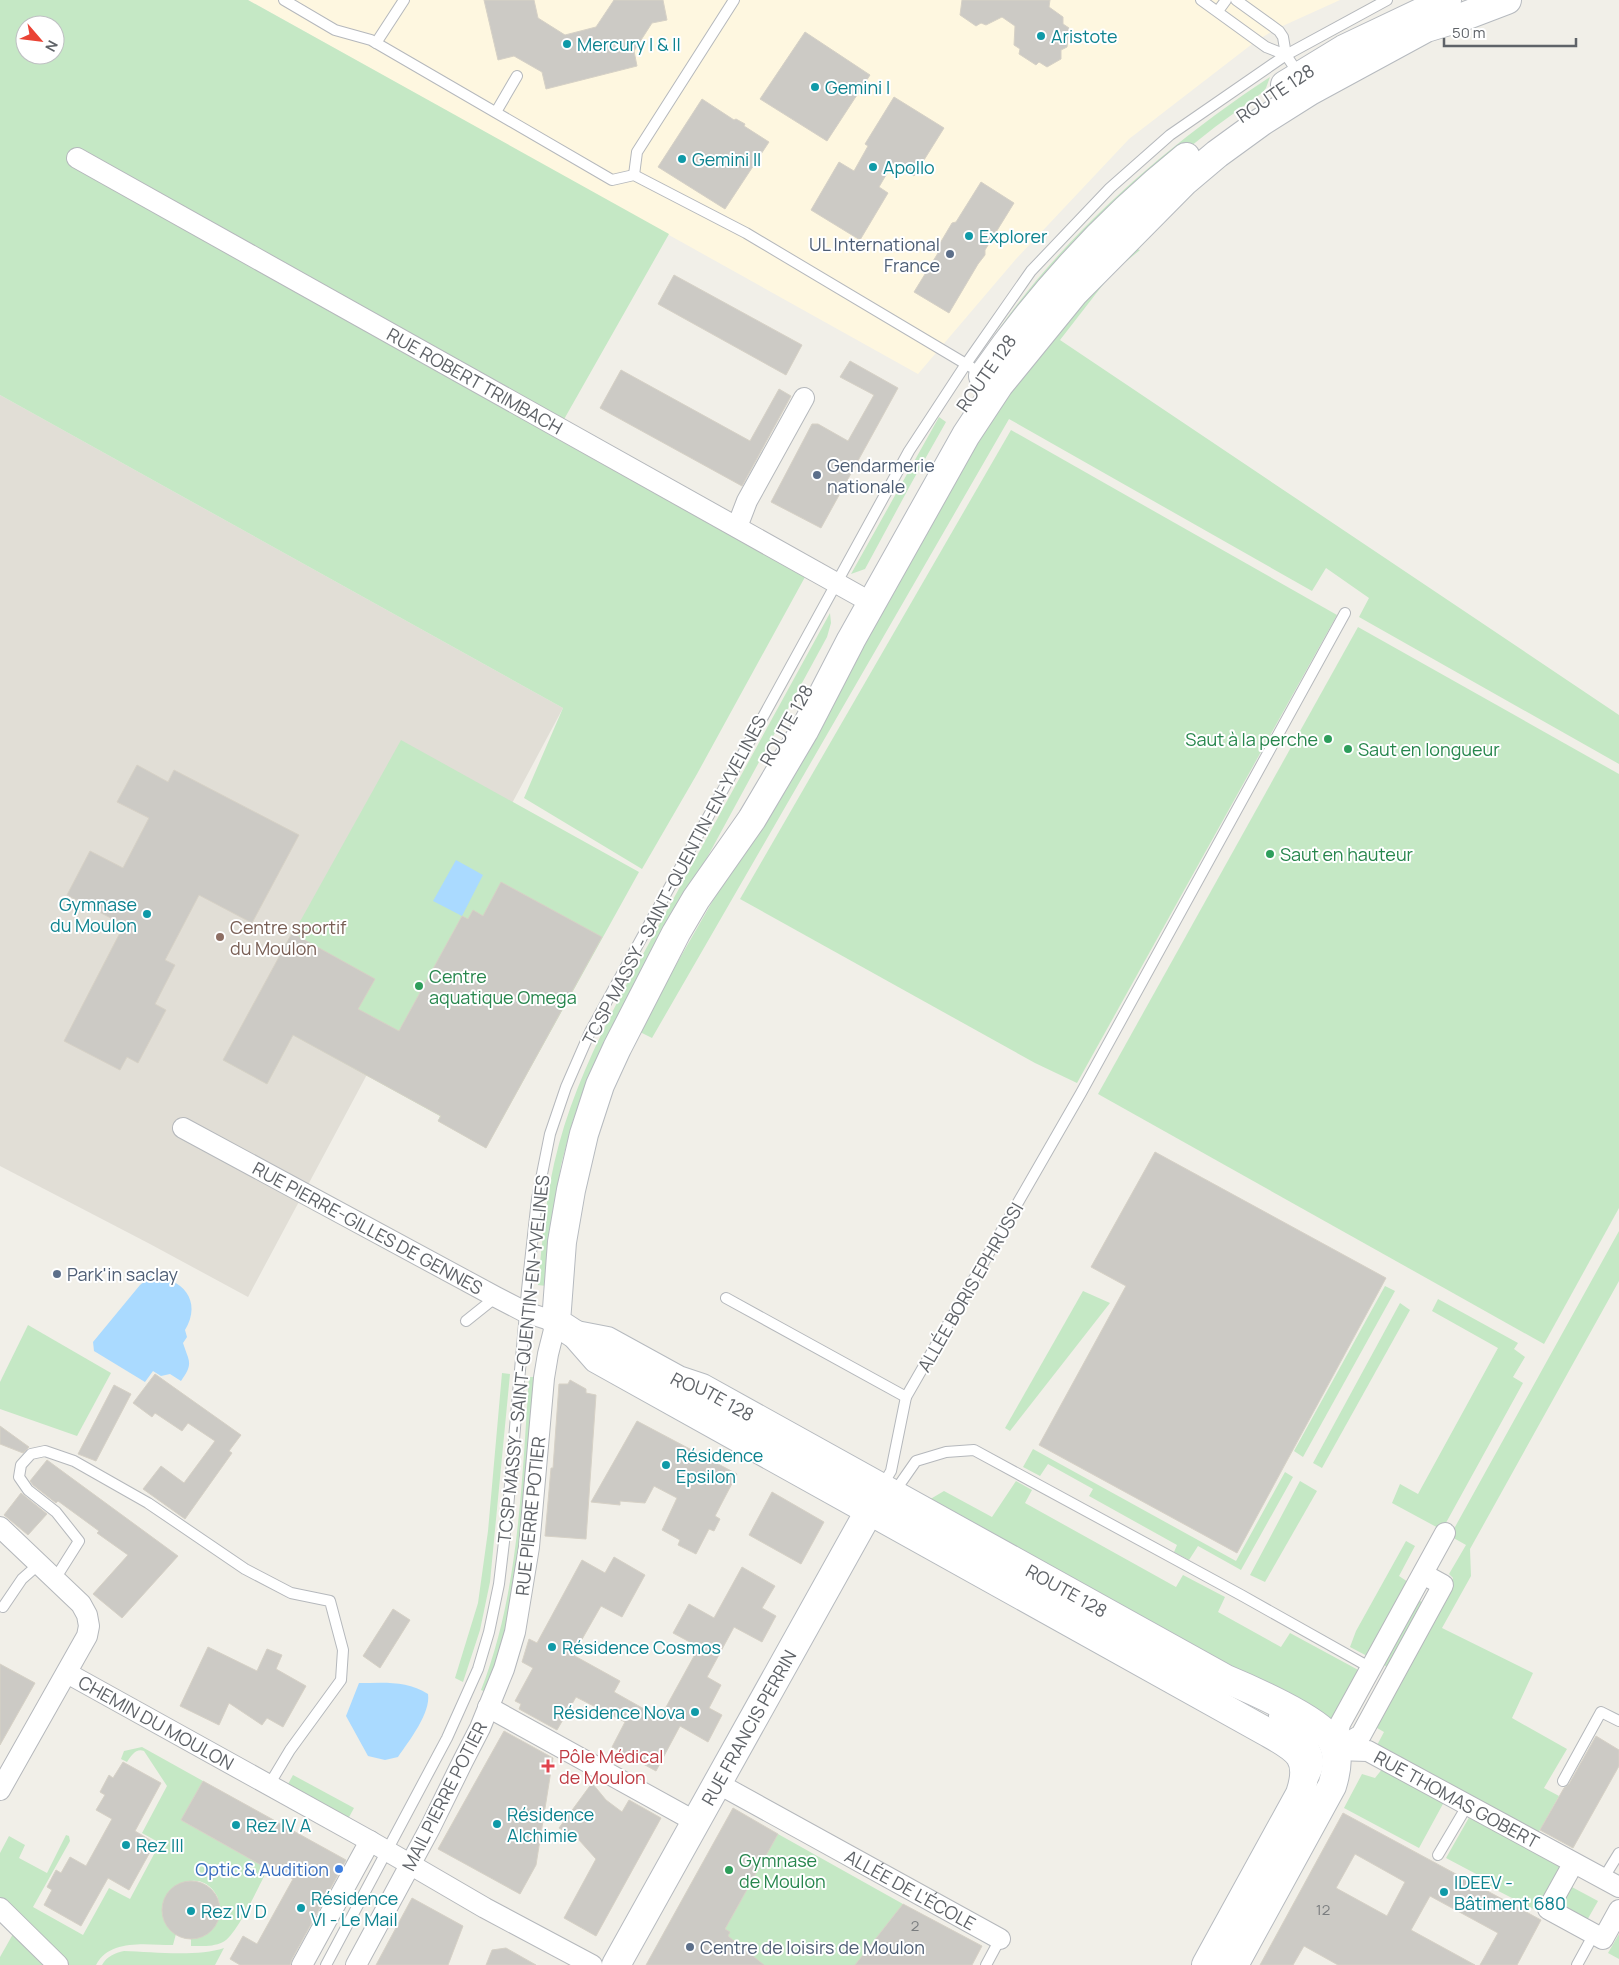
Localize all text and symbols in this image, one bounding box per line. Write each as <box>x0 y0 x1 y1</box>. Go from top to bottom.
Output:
north arrow <box>15 15 65 65</box>
scale bar <box>1444 15 1576 47</box>
text: 50 m <box>1452 22 1486 43</box>
place label: Aristote <box>1051 24 1117 48</box>
marker: Aristote <box>1035 30 1047 42</box>
place label: Mercury I & II <box>577 32 681 56</box>
text: N <box>41 37 63 55</box>
marker: Mercury I & II <box>561 38 573 50</box>
street label: ROUTE 128 <box>1231 58 1319 128</box>
place label: Gemini I <box>825 75 890 99</box>
marker: Gemini I <box>809 81 821 93</box>
place label: Gemini II <box>692 147 761 171</box>
marker: Gemini II <box>676 153 688 165</box>
place label: Apollo <box>883 155 935 179</box>
marker: Apollo <box>867 161 879 173</box>
place label: Explorer <box>979 224 1048 248</box>
marker: Explorer <box>963 230 975 242</box>
place label: UL International France <box>809 232 940 277</box>
marker: UL International France <box>944 248 956 260</box>
street label: RUE ROBERT TRIMBACH <box>383 322 567 439</box>
street label: ROUTE 128 <box>951 330 1021 416</box>
place label: Gendarmerie nationale <box>827 453 935 498</box>
marker: Gendarmerie nationale <box>811 469 823 481</box>
street label: ROUTE 128 <box>754 680 818 770</box>
street label: TCSP MASSY - SAINT-QUENTIN-EN-YVELINES <box>577 711 771 1049</box>
place label: Saut à la perche <box>1185 727 1318 751</box>
marker: Saut à la perche <box>1322 733 1334 745</box>
place label: Saut en longueur <box>1358 737 1500 761</box>
marker: Saut en longueur <box>1342 743 1354 755</box>
place label: Saut en hauteur <box>1280 842 1414 866</box>
marker: Saut en hauteur <box>1264 848 1276 860</box>
place label: Gymnase du Moulon <box>50 892 137 937</box>
marker: Gymnase du Moulon <box>141 908 153 920</box>
place label: Centre sportif du Moulon <box>230 915 347 960</box>
marker: Centre sportif du Moulon <box>214 931 226 943</box>
place label: Centre aquatique Omega <box>429 964 577 1009</box>
marker: Centre aquatique Omega <box>413 980 425 992</box>
street label: RUE PIERRE-GILLES DE GENNES <box>249 1156 487 1300</box>
street label: TCSP MASSY - SAINT-QUENTIN-EN-YVELINES <box>492 1174 554 1544</box>
street label: ALLÉE BORIS EPHRUSSI <box>912 1198 1028 1376</box>
place label: Park'in saclay <box>67 1262 179 1286</box>
marker: Park'in saclay <box>51 1268 63 1280</box>
street label: ROUTE 128 <box>667 1366 758 1427</box>
street label: RUE PIERRE POTIER <box>510 1435 550 1597</box>
place label: Résidence Epsilon <box>676 1443 763 1488</box>
marker: Résidence Epsilon <box>660 1459 672 1471</box>
street label: ROUTE 128 <box>1022 1558 1112 1623</box>
place label: Résidence Cosmos <box>562 1635 721 1659</box>
marker: Résidence Cosmos <box>546 1641 558 1653</box>
street label: RUE FRANCIS PERRIN <box>696 1646 801 1809</box>
street label: CHEMIN DU MOULON <box>74 1670 238 1775</box>
place label: Résidence Nova <box>553 1700 685 1724</box>
marker: Résidence Nova <box>689 1706 701 1718</box>
street label: MAIL PIERRE POTIER <box>396 1717 492 1875</box>
place label: Pôle Médical de Moulon <box>559 1744 663 1789</box>
street label: RUE THOMAS GOBERT <box>1370 1745 1544 1854</box>
marker: Pôle Médical de Moulon <box>541 1759 555 1773</box>
place label: Résidence Alchimie <box>507 1802 594 1847</box>
place label: Rez IV A <box>246 1813 312 1837</box>
marker: Résidence Alchimie <box>491 1818 503 1830</box>
marker: Rez IV A <box>230 1819 242 1831</box>
place label: Rez III <box>136 1833 184 1857</box>
marker: Rez III <box>120 1839 132 1851</box>
street label: ALLÉE DE L'ÉCOLE <box>841 1844 980 1935</box>
place label: Gymnase de Moulon <box>739 1848 826 1893</box>
place label: Optic & Audition <box>195 1857 329 1881</box>
marker: Optic & Audition <box>333 1863 345 1875</box>
marker: Gymnase de Moulon <box>723 1864 735 1876</box>
place label: IDEEV - Bâtiment 680 <box>1454 1870 1566 1915</box>
place label: Résidence VI - Le Mail <box>311 1886 398 1931</box>
marker: IDEEV - Bâtiment 680 <box>1438 1886 1450 1898</box>
place label: Rez IV D <box>201 1899 267 1923</box>
house number: 12 <box>1316 1899 1330 1920</box>
marker: Résidence VI - Le Mail <box>295 1902 307 1914</box>
marker: Rez IV D <box>185 1905 197 1917</box>
house number: 2 <box>911 1915 919 1936</box>
place label: Centre de loisirs de Moulon <box>700 1935 925 1959</box>
marker: Centre de loisirs de Moulon <box>684 1941 696 1953</box>

